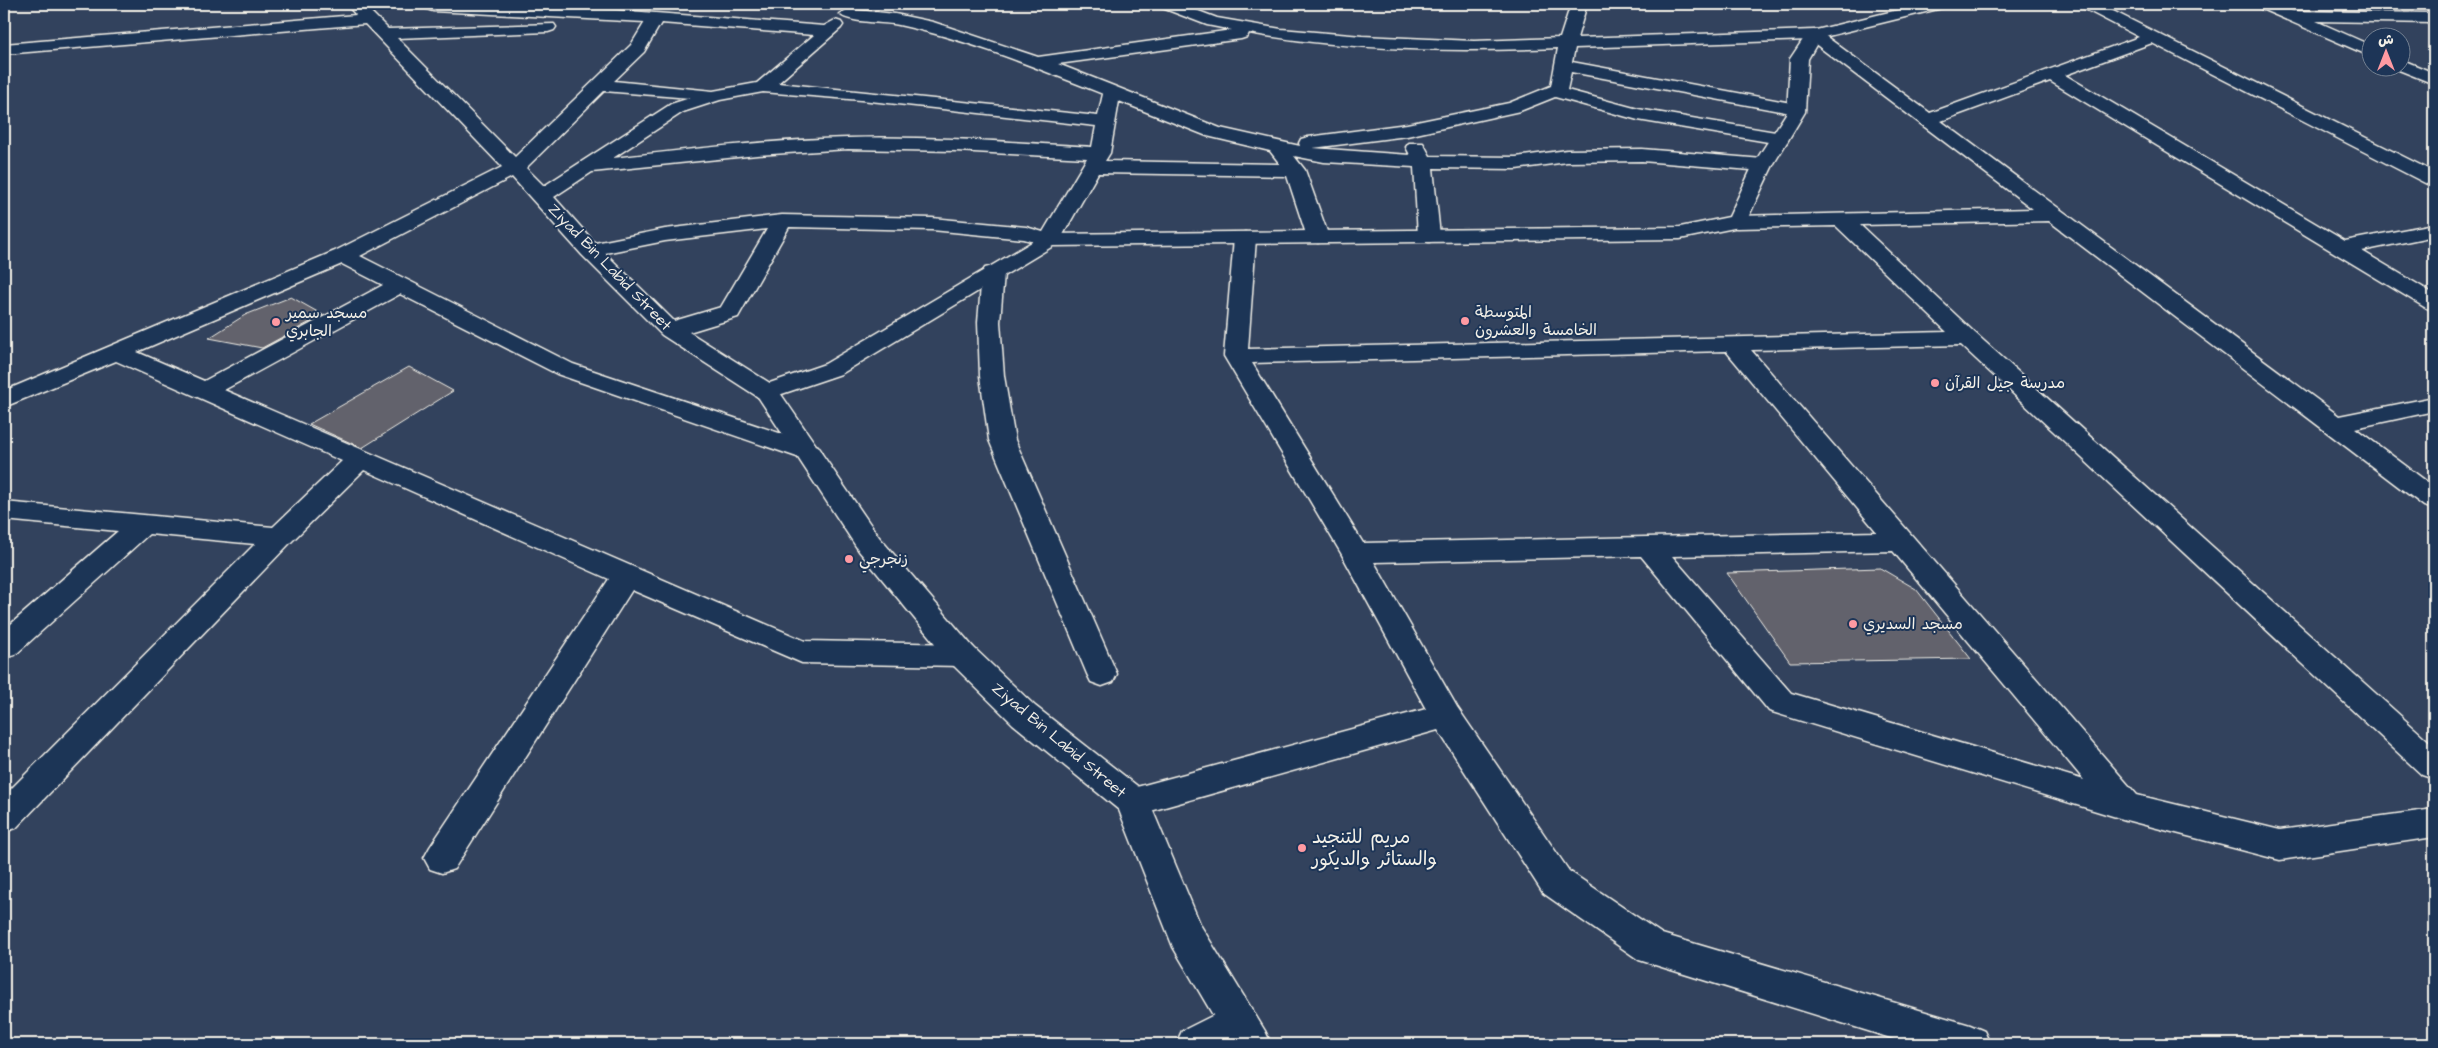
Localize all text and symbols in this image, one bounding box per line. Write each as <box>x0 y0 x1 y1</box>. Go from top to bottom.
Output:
north arrow <box>2360 28 2410 78</box>
text: ش <box>2378 30 2394 50</box>
street label: Ziyad Bin Labid Street <box>543 198 677 337</box>
place label: المتوسطة الخامسة والعشرون <box>1475 301 1597 341</box>
place label: مسجد سمير الجابري <box>284 302 367 342</box>
marker: المتوسطة الخامسة والعشرون <box>1459 315 1471 327</box>
marker: مسجد سمير الجابري <box>270 316 282 328</box>
place label: مدرسة جيل القرآن <box>1945 372 2065 394</box>
marker: مدرسة جيل القرآن <box>1929 377 1941 389</box>
place label: زنجرجي <box>859 548 908 573</box>
marker: زنجرجي <box>843 553 855 565</box>
place label: مسجد السديري <box>1863 613 1963 635</box>
marker: مسجد السديري <box>1847 618 1859 630</box>
street label: Ziyad Bin Labid Street <box>986 677 1131 804</box>
place label: مريم للتنجيد والستائر والديكور <box>1310 824 1438 873</box>
marker: مريم للتنجيد والستائر والديكور <box>1296 842 1308 854</box>

